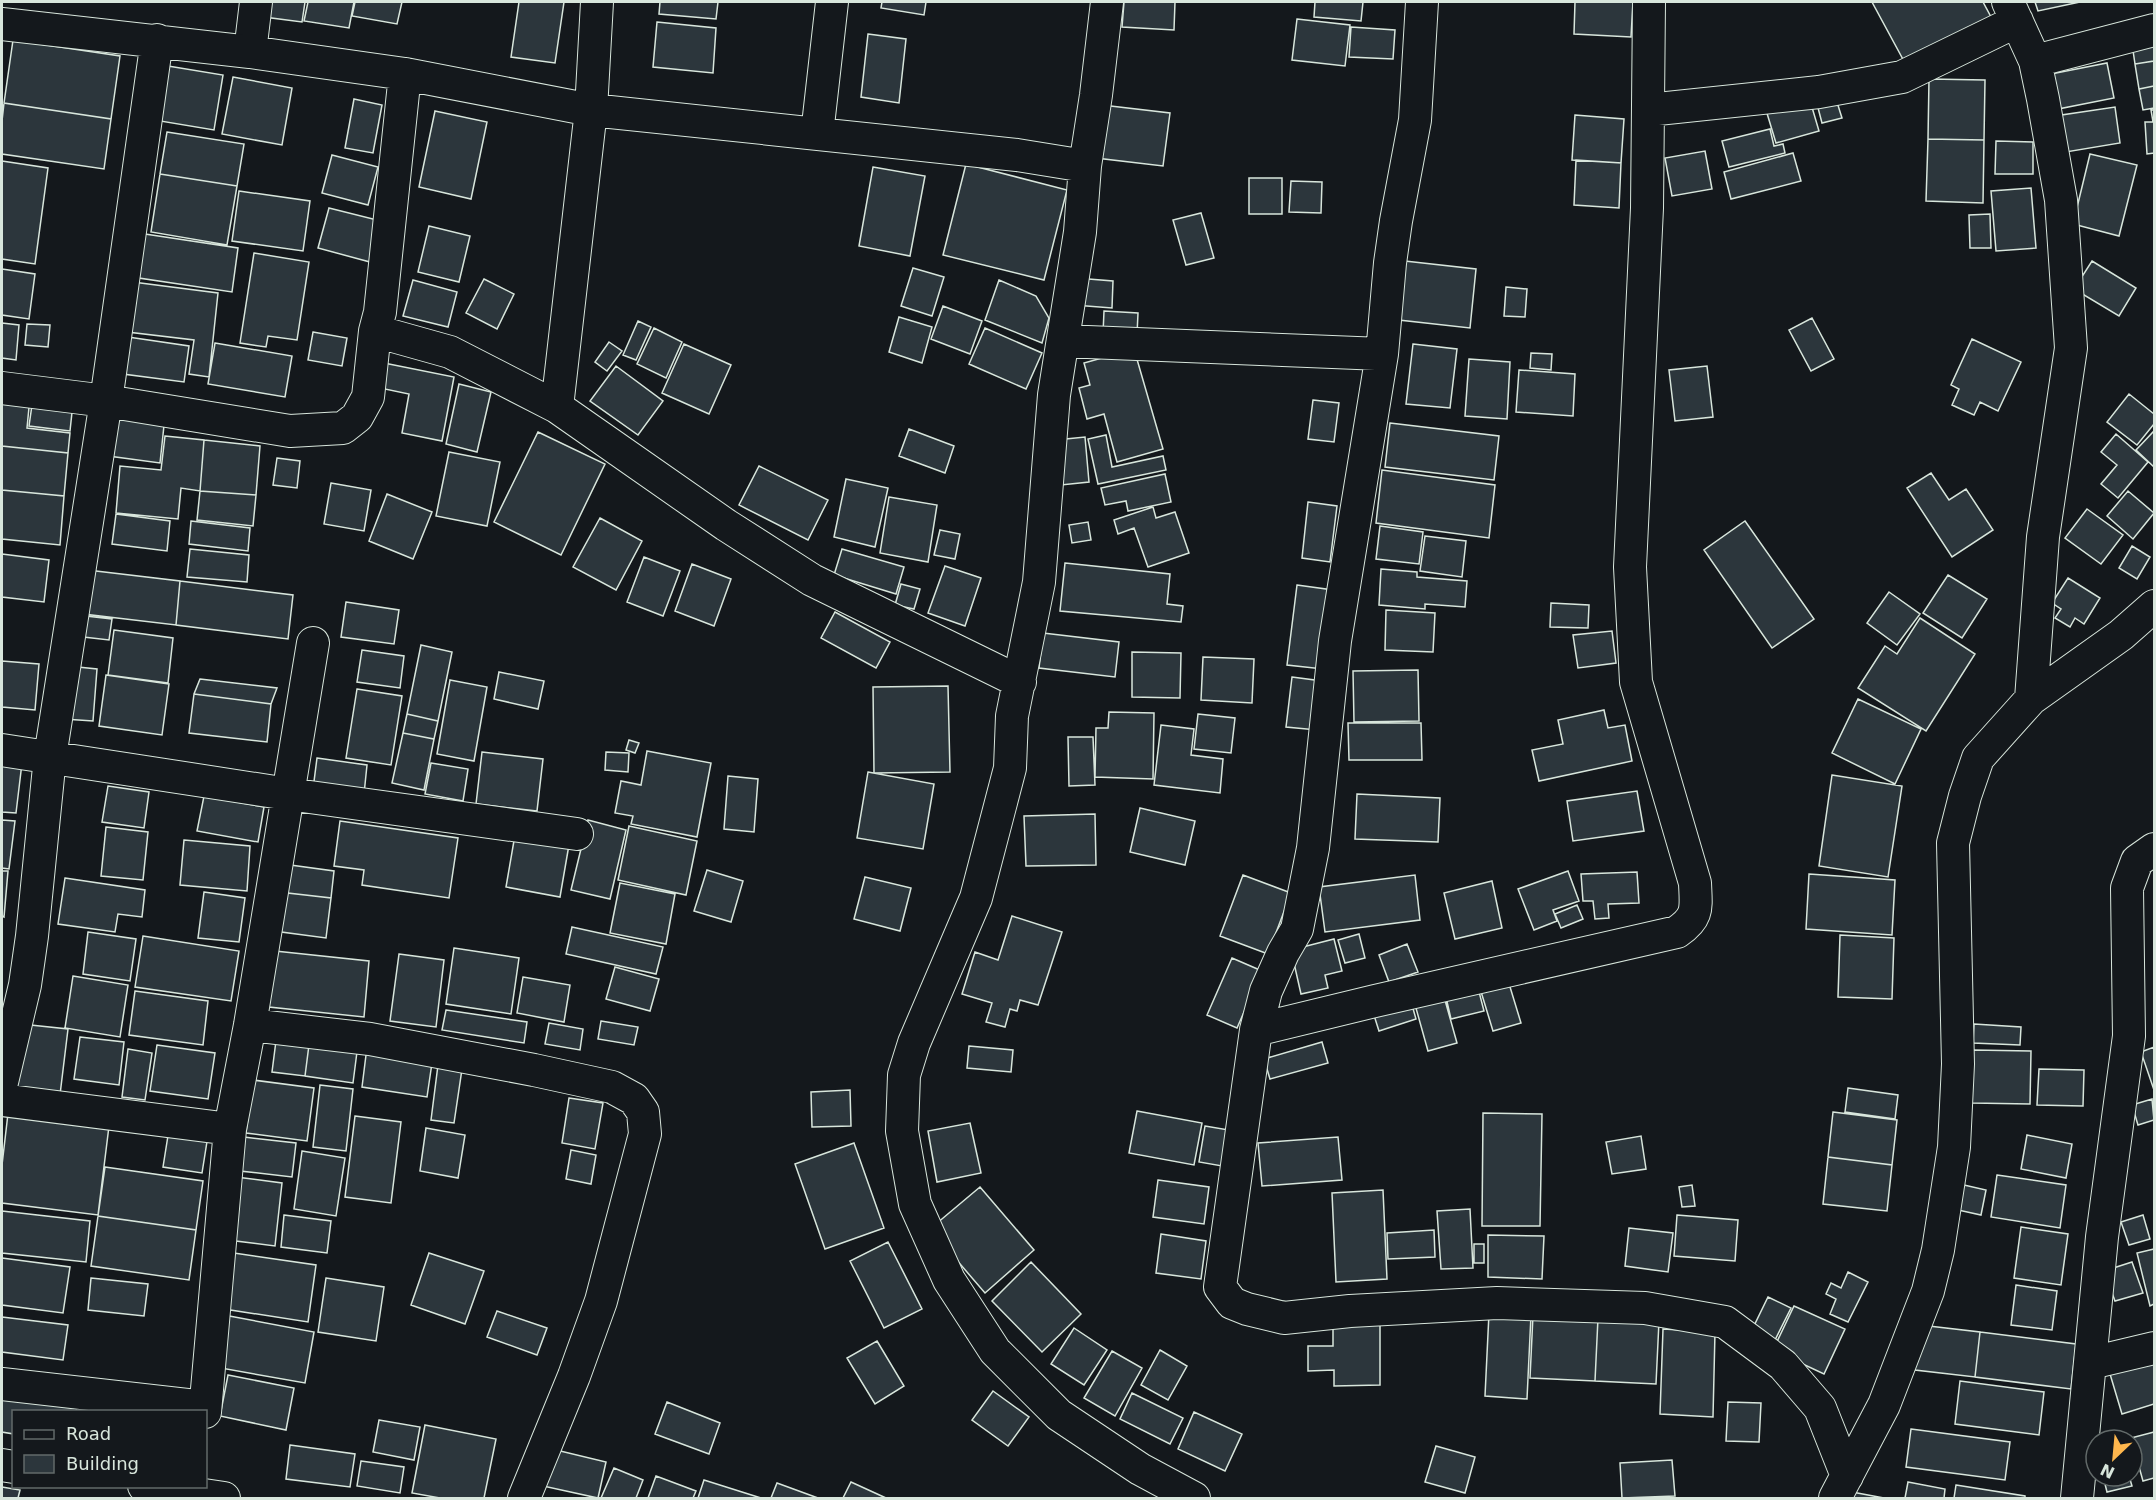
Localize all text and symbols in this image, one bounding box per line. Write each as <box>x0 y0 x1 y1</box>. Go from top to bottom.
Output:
legend <box>12 1410 207 1488</box>
text: Road <box>66 1423 111 1444</box>
north arrow <box>2084 1428 2144 1488</box>
text: Building <box>66 1453 139 1474</box>
text: N <box>2097 1460 2118 1483</box>

